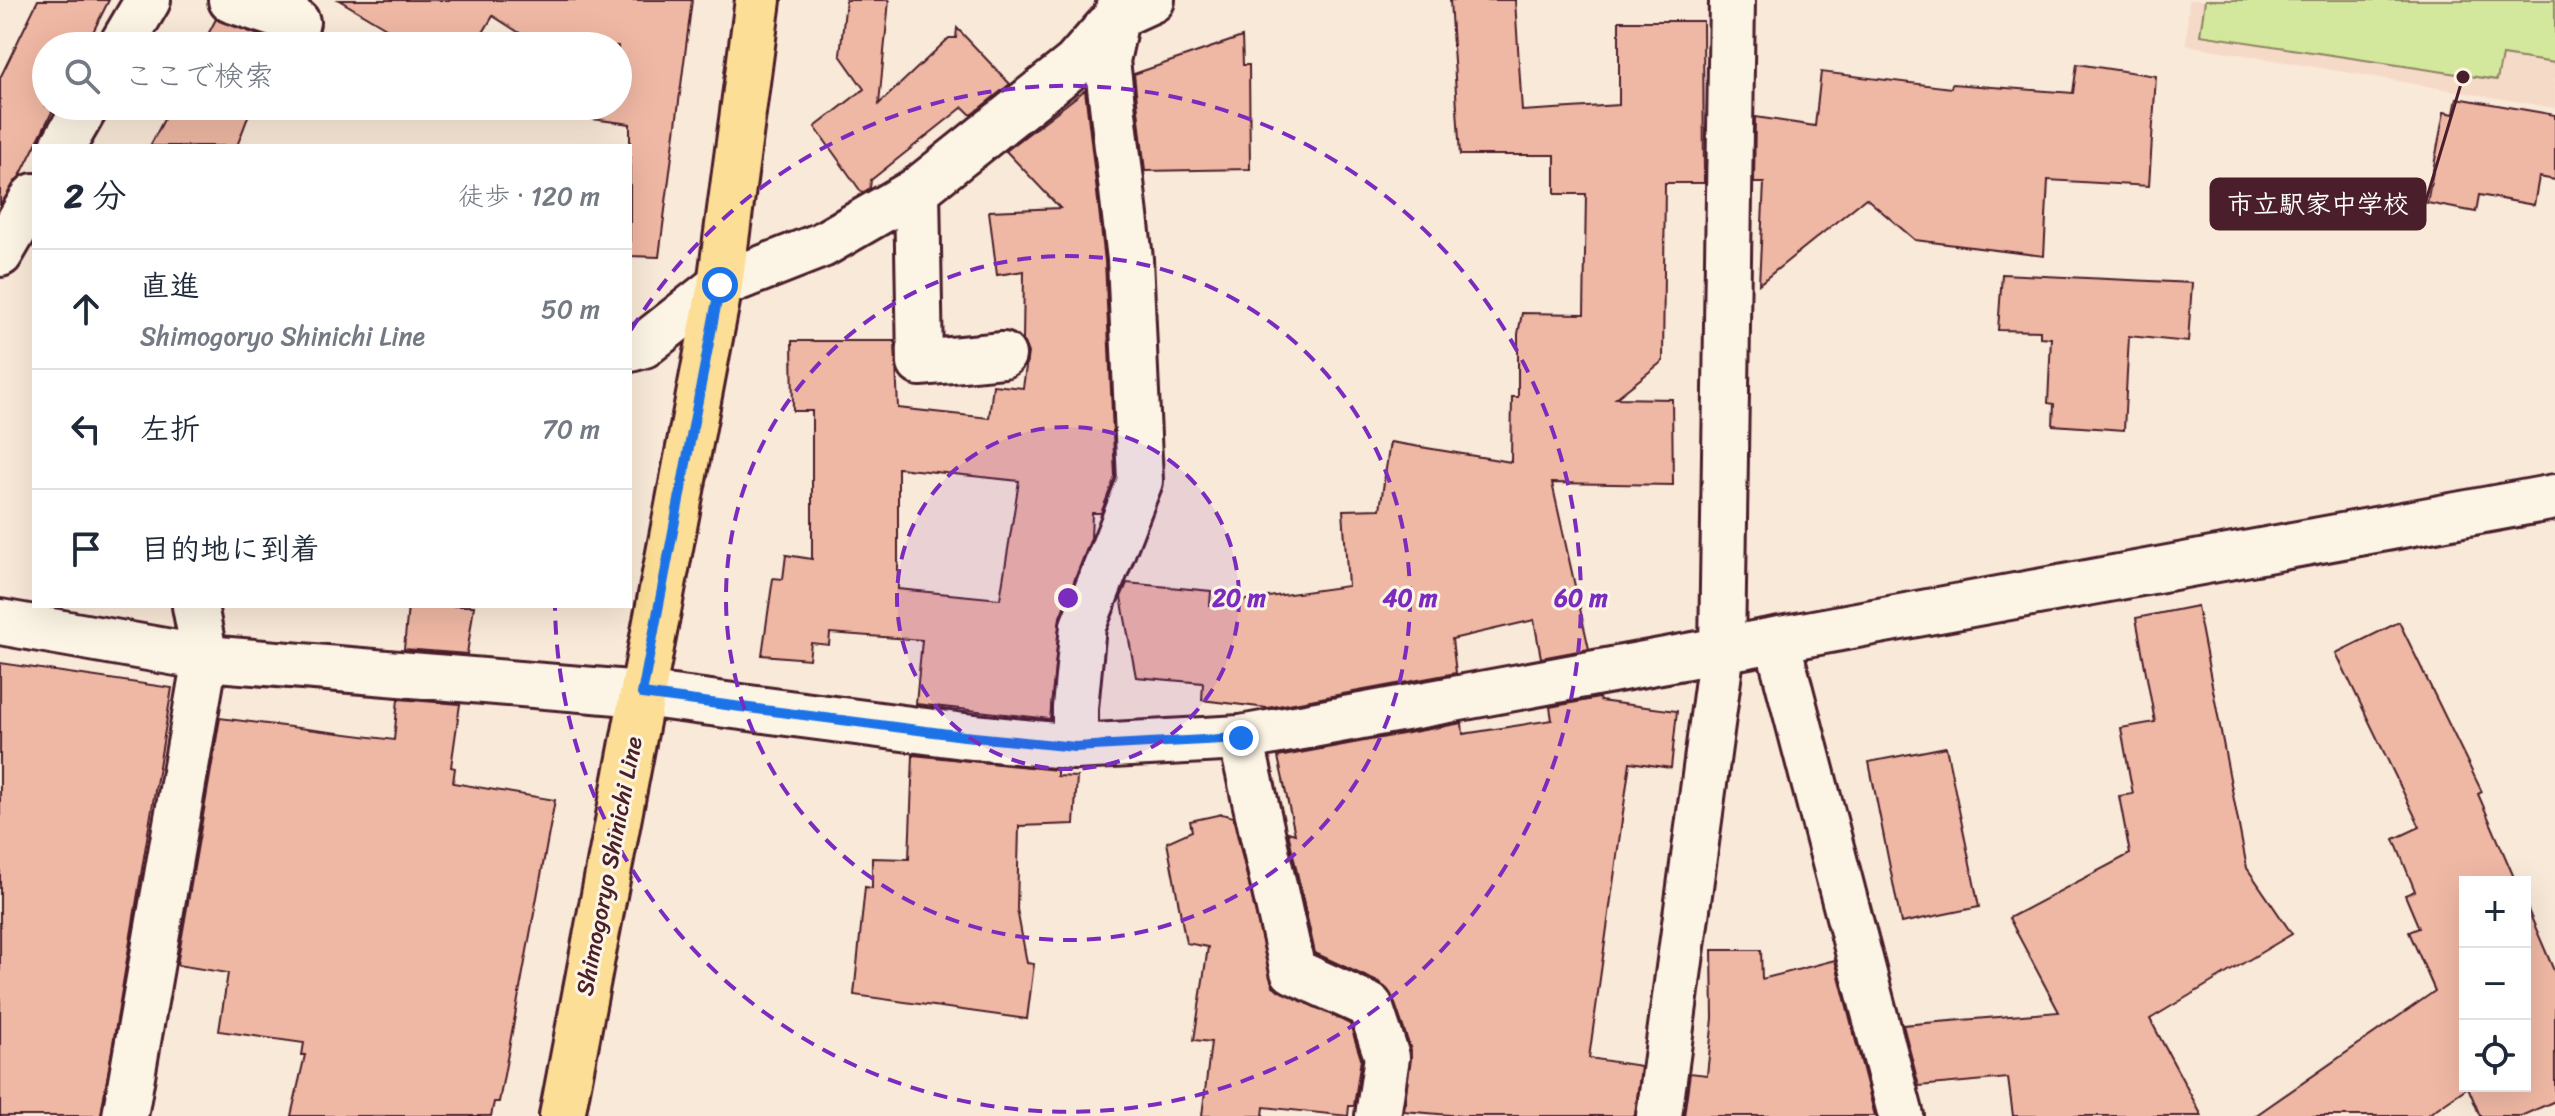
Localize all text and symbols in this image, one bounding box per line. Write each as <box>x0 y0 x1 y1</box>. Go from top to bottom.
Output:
search box <box>32 32 632 120</box>
text: ここで検索 <box>124 49 274 103</box>
icon: search <box>60 54 104 98</box>
text: 2 分 <box>64 166 126 226</box>
text: 徒歩 · 120 m <box>458 173 600 219</box>
callout: 市立駅家中学校 <box>2211 179 2425 229</box>
text: 市立駅家中学校 <box>2227 181 2409 227</box>
text: 直進 <box>140 259 200 313</box>
route start <box>702 267 738 303</box>
text: 50 m <box>541 286 600 332</box>
icon: ahead <box>64 287 108 331</box>
text: Shimogoryo Shinichi Line <box>140 313 425 359</box>
text: 左折 <box>140 402 200 456</box>
text: 70 m <box>542 406 600 452</box>
icon: left <box>64 407 108 451</box>
text: 目的地に到着 <box>140 522 320 576</box>
icon: arrive <box>64 527 108 571</box>
text: 20 m <box>1211 577 1266 619</box>
text: 40 m <box>1383 577 1438 619</box>
text: 60 m <box>1553 577 1608 619</box>
centre of rings <box>1054 584 1082 612</box>
route end <box>1223 720 1259 756</box>
street label: Shimogoryo Shinichi Line <box>563 732 655 999</box>
map controls <box>2459 876 2531 1092</box>
button: + <box>2459 876 2531 948</box>
button: − <box>2459 948 2531 1020</box>
button: locate <box>2459 1020 2531 1092</box>

